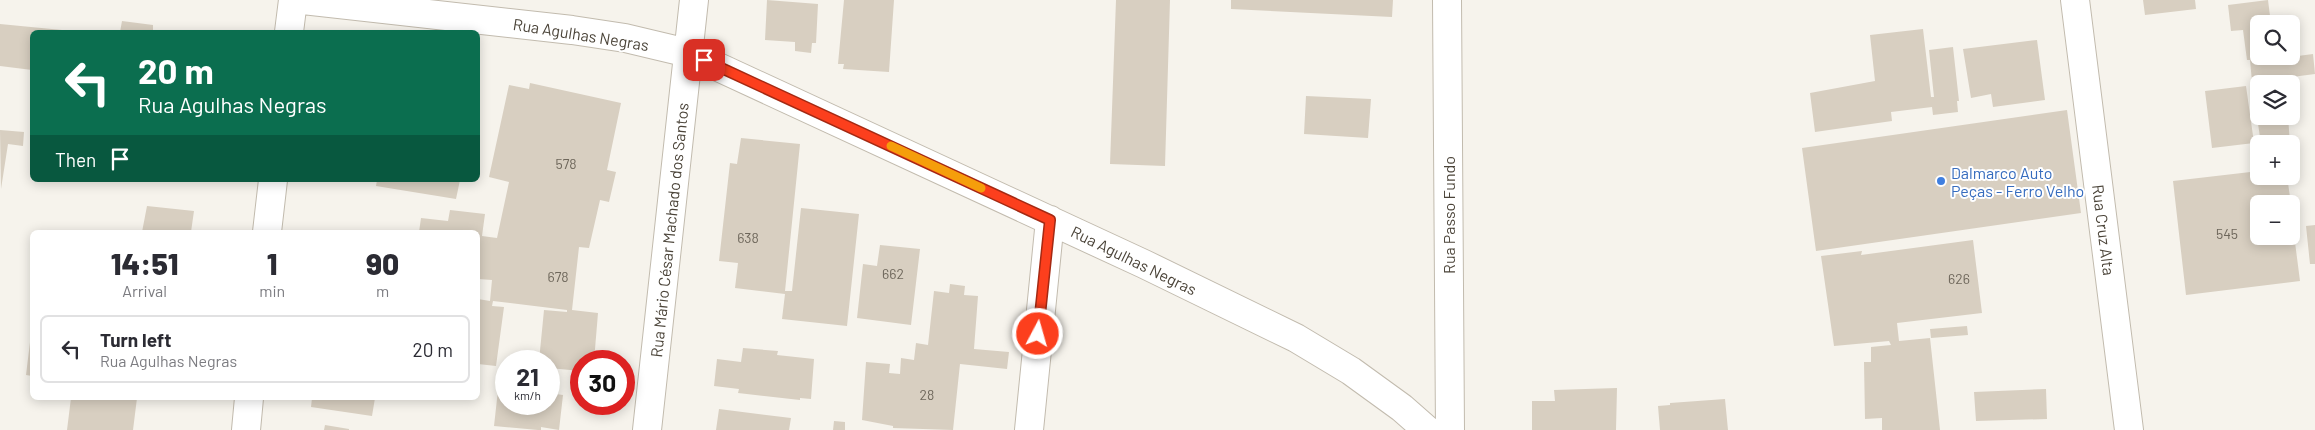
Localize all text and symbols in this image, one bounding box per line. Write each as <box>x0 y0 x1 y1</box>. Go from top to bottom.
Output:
street label: Rua Agulhas Negras <box>512 14 650 54</box>
map controls <box>2250 15 2300 245</box>
button: search <box>2250 15 2300 65</box>
pin <box>683 39 725 81</box>
icon: arrive <box>690 46 718 74</box>
text: 20 m <box>138 49 214 91</box>
icon: left <box>55 50 120 115</box>
button: layers <box>2250 75 2300 125</box>
text: Rua Agulhas Negras <box>138 91 327 117</box>
street label: Rua Mário César Machado dos Santos <box>646 102 692 358</box>
button: + <box>2250 135 2300 185</box>
icon: arrive <box>106 145 134 173</box>
text: Then <box>55 148 96 171</box>
house number: 578 <box>555 155 577 172</box>
street label: Rua Passo Fundo <box>1439 156 1458 274</box>
place label: Dalmarco Auto Peças - Ferro Velho <box>1951 163 2084 200</box>
marker: Dalmarco Auto Peças - Ferro Velho <box>1935 175 1947 187</box>
street label: Rua Cruz Alta <box>2089 183 2119 277</box>
button: − <box>2250 195 2300 245</box>
street label: Rua Agulhas Negras <box>1068 221 1200 299</box>
house number: 545 <box>2216 225 2238 242</box>
house number: 638 <box>737 229 759 246</box>
text: 14:51 <box>111 245 178 281</box>
text: 1 <box>267 245 277 281</box>
text: 90 <box>366 245 399 281</box>
house number: 662 <box>882 265 904 282</box>
house number: 678 <box>547 268 569 285</box>
house number: 626 <box>1948 270 1970 287</box>
text: Arrival <box>122 281 167 300</box>
text: min <box>259 281 285 300</box>
text: m <box>376 281 389 300</box>
position arrow <box>1011 307 1063 359</box>
text: Turn left <box>100 328 171 351</box>
icon: left <box>57 335 85 363</box>
text: 20 m <box>413 338 453 361</box>
speed limit sign: 30 <box>570 350 635 415</box>
text: Rua Agulhas Negras <box>100 351 237 370</box>
text: 21 <box>516 361 539 391</box>
house number: 28 <box>920 386 934 403</box>
text: km/h <box>514 388 541 402</box>

